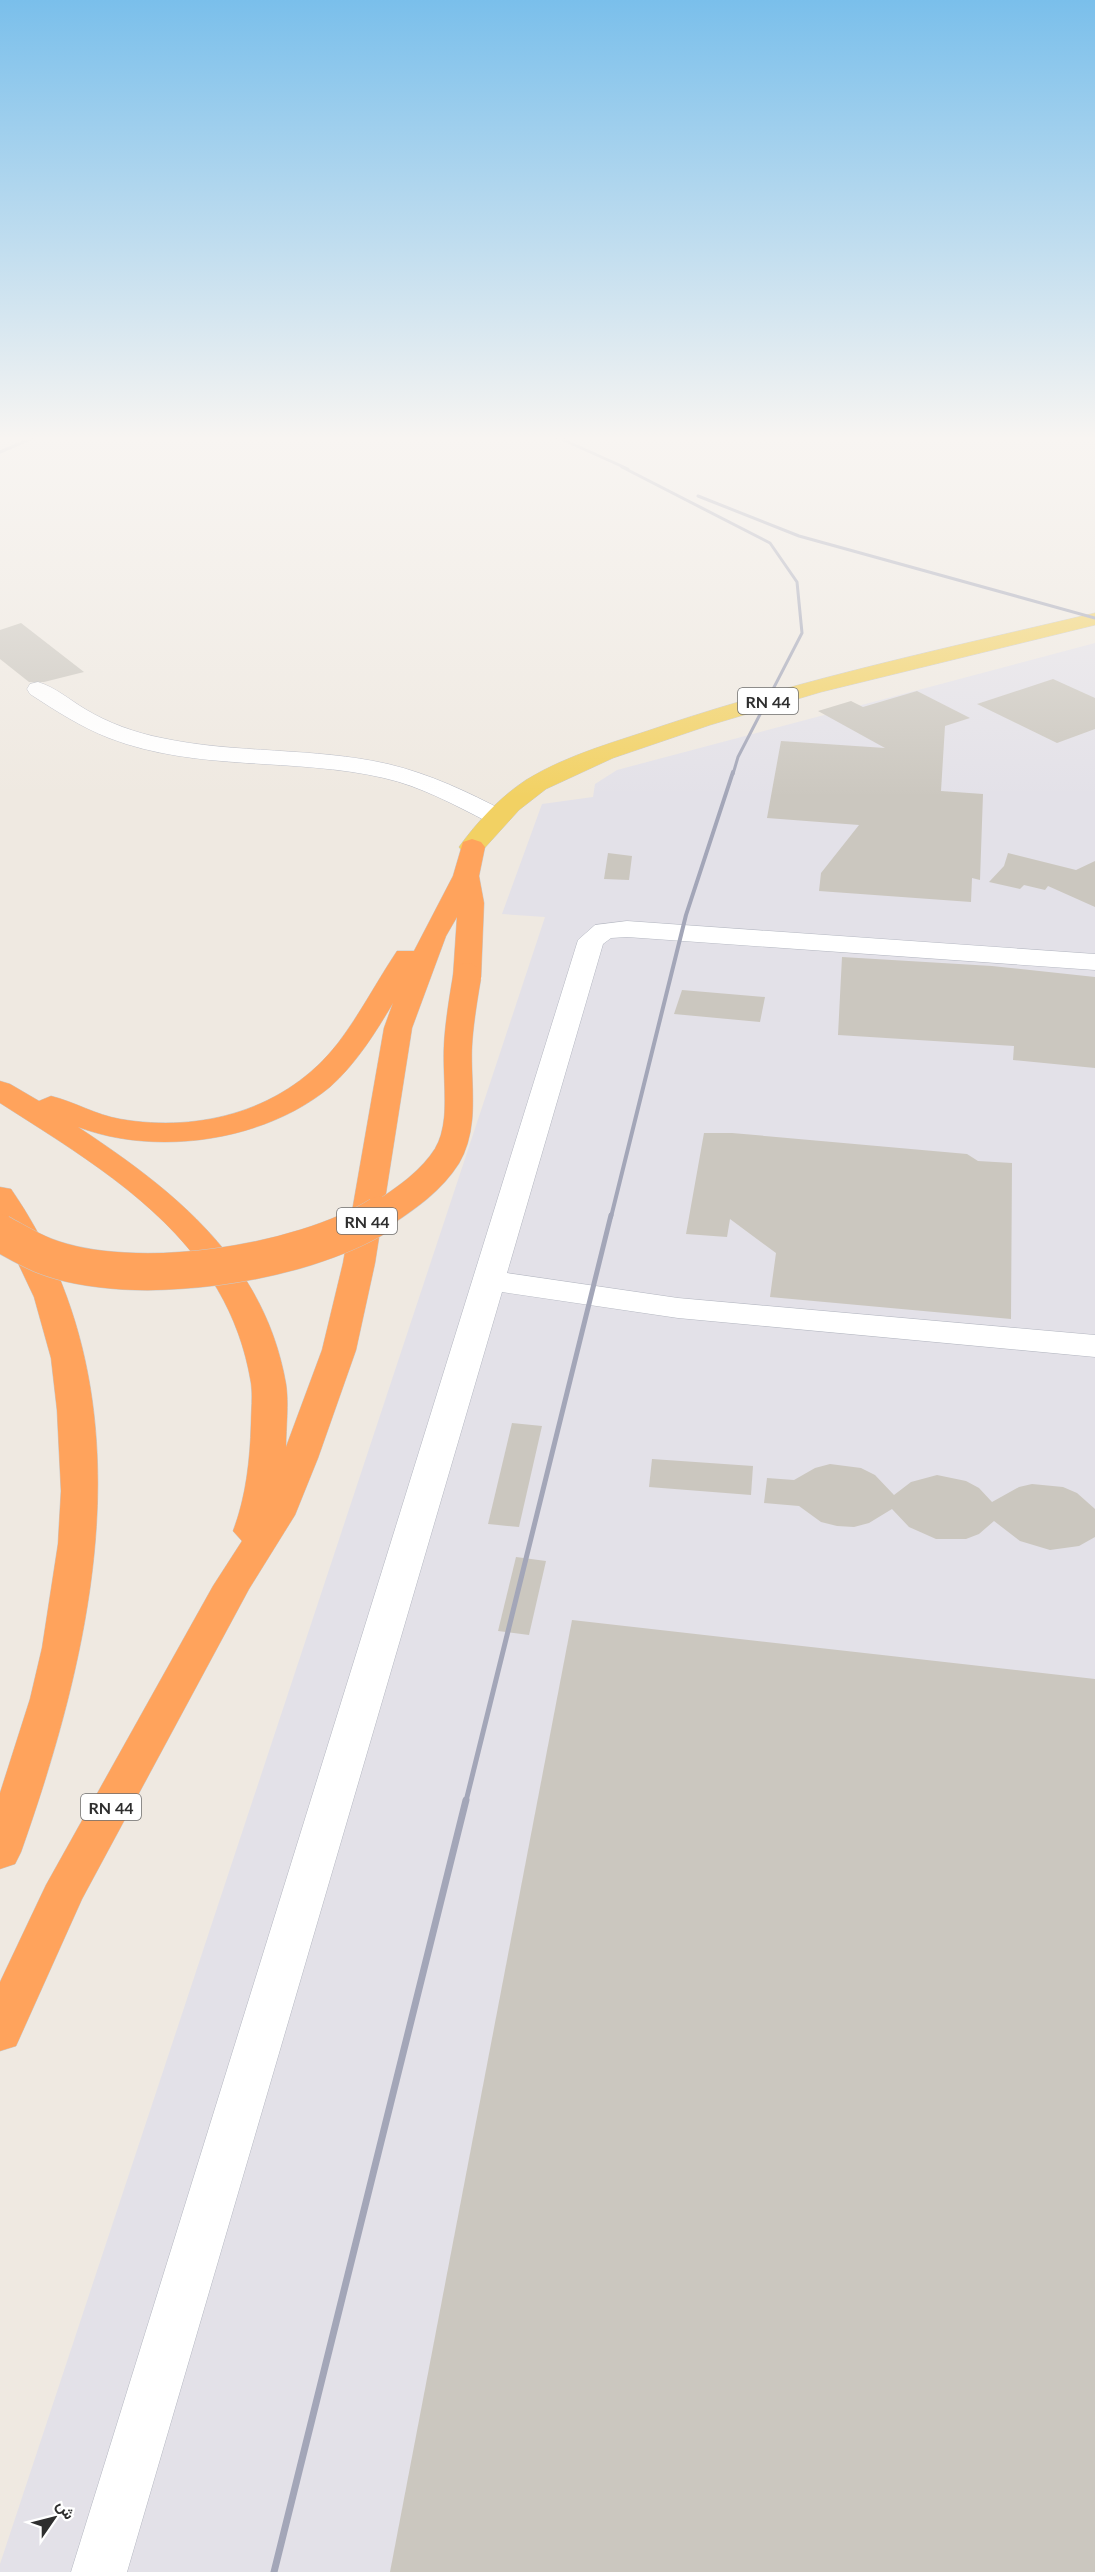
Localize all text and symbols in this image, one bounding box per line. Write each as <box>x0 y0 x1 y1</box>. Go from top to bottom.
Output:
road number: RN 44 <box>738 688 798 714</box>
road number: RN 44 <box>337 1208 397 1234</box>
road number: RN 44 <box>81 1794 141 1820</box>
north arrow <box>24 2488 84 2548</box>
text: ش <box>53 2496 80 2523</box>

